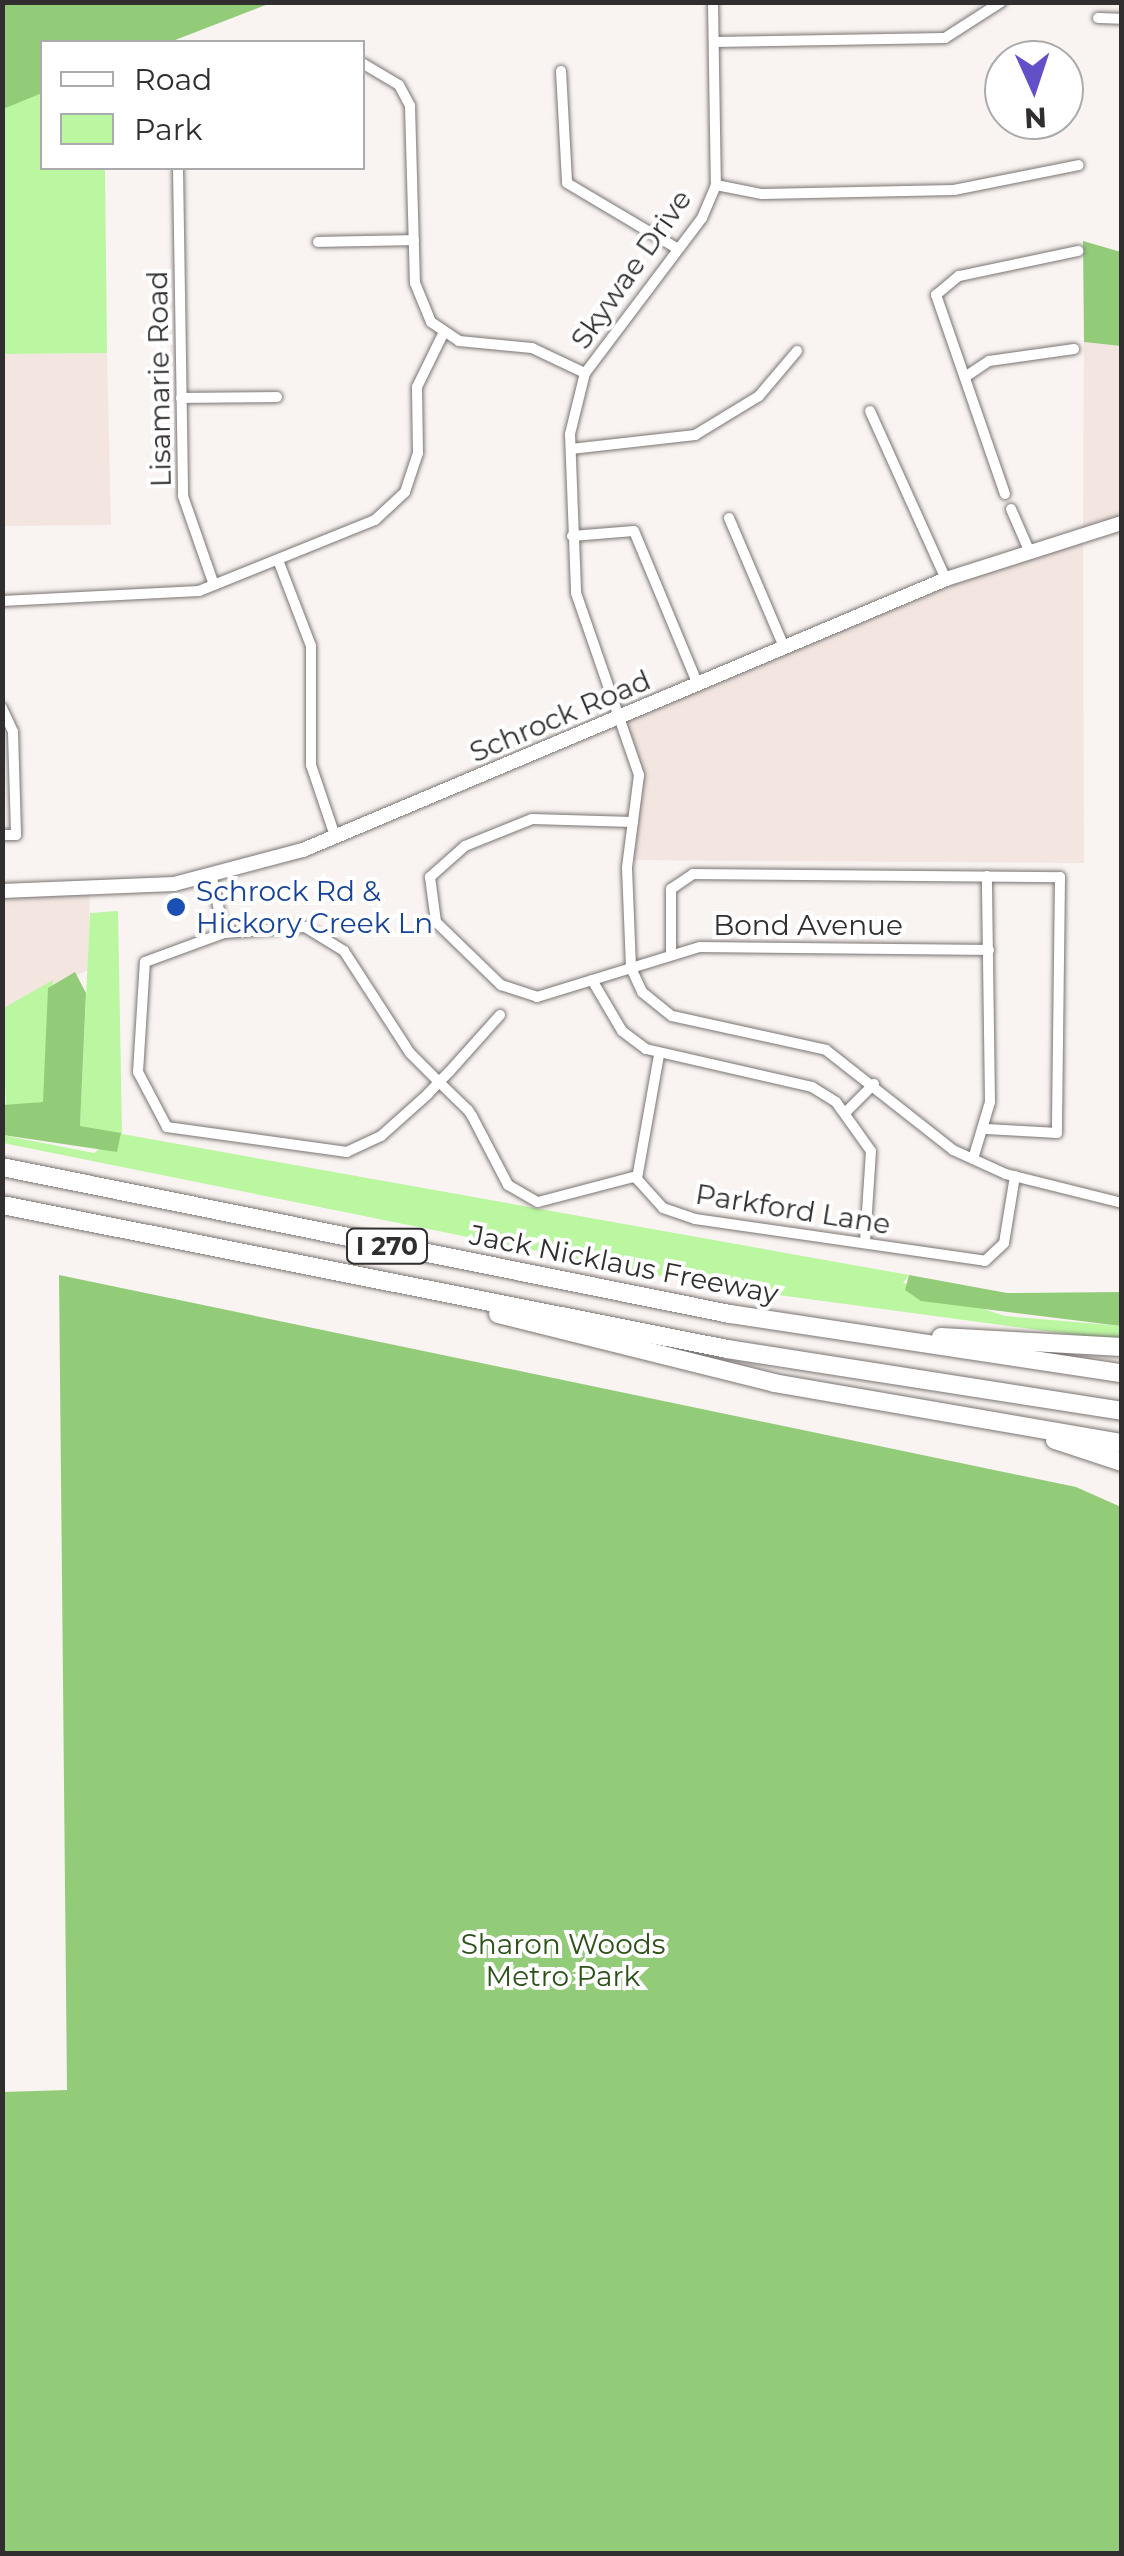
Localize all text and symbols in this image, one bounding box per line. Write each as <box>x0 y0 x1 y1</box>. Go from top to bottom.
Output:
legend <box>40 40 365 170</box>
north arrow <box>984 40 1084 140</box>
text: Road <box>134 61 212 98</box>
text: N <box>1023 100 1048 136</box>
text: Park <box>134 111 203 148</box>
street label: Skywae Drive <box>564 183 698 355</box>
street label: Lisamarie Road <box>140 271 178 487</box>
street label: Schrock Road <box>465 663 655 769</box>
place label: Schrock Rd & Hickory Creek Ln <box>196 874 433 940</box>
marker: Schrock Rd & Hickory Creek Ln <box>165 896 187 918</box>
street label: Bond Avenue <box>713 908 903 942</box>
street label: Parkford Lane <box>693 1177 893 1241</box>
street label: Jack Nicklaus Freeway <box>467 1218 781 1310</box>
road number: I 270 <box>344 1226 430 1266</box>
park label: Sharon Woods Metro Park <box>461 1927 665 1993</box>

